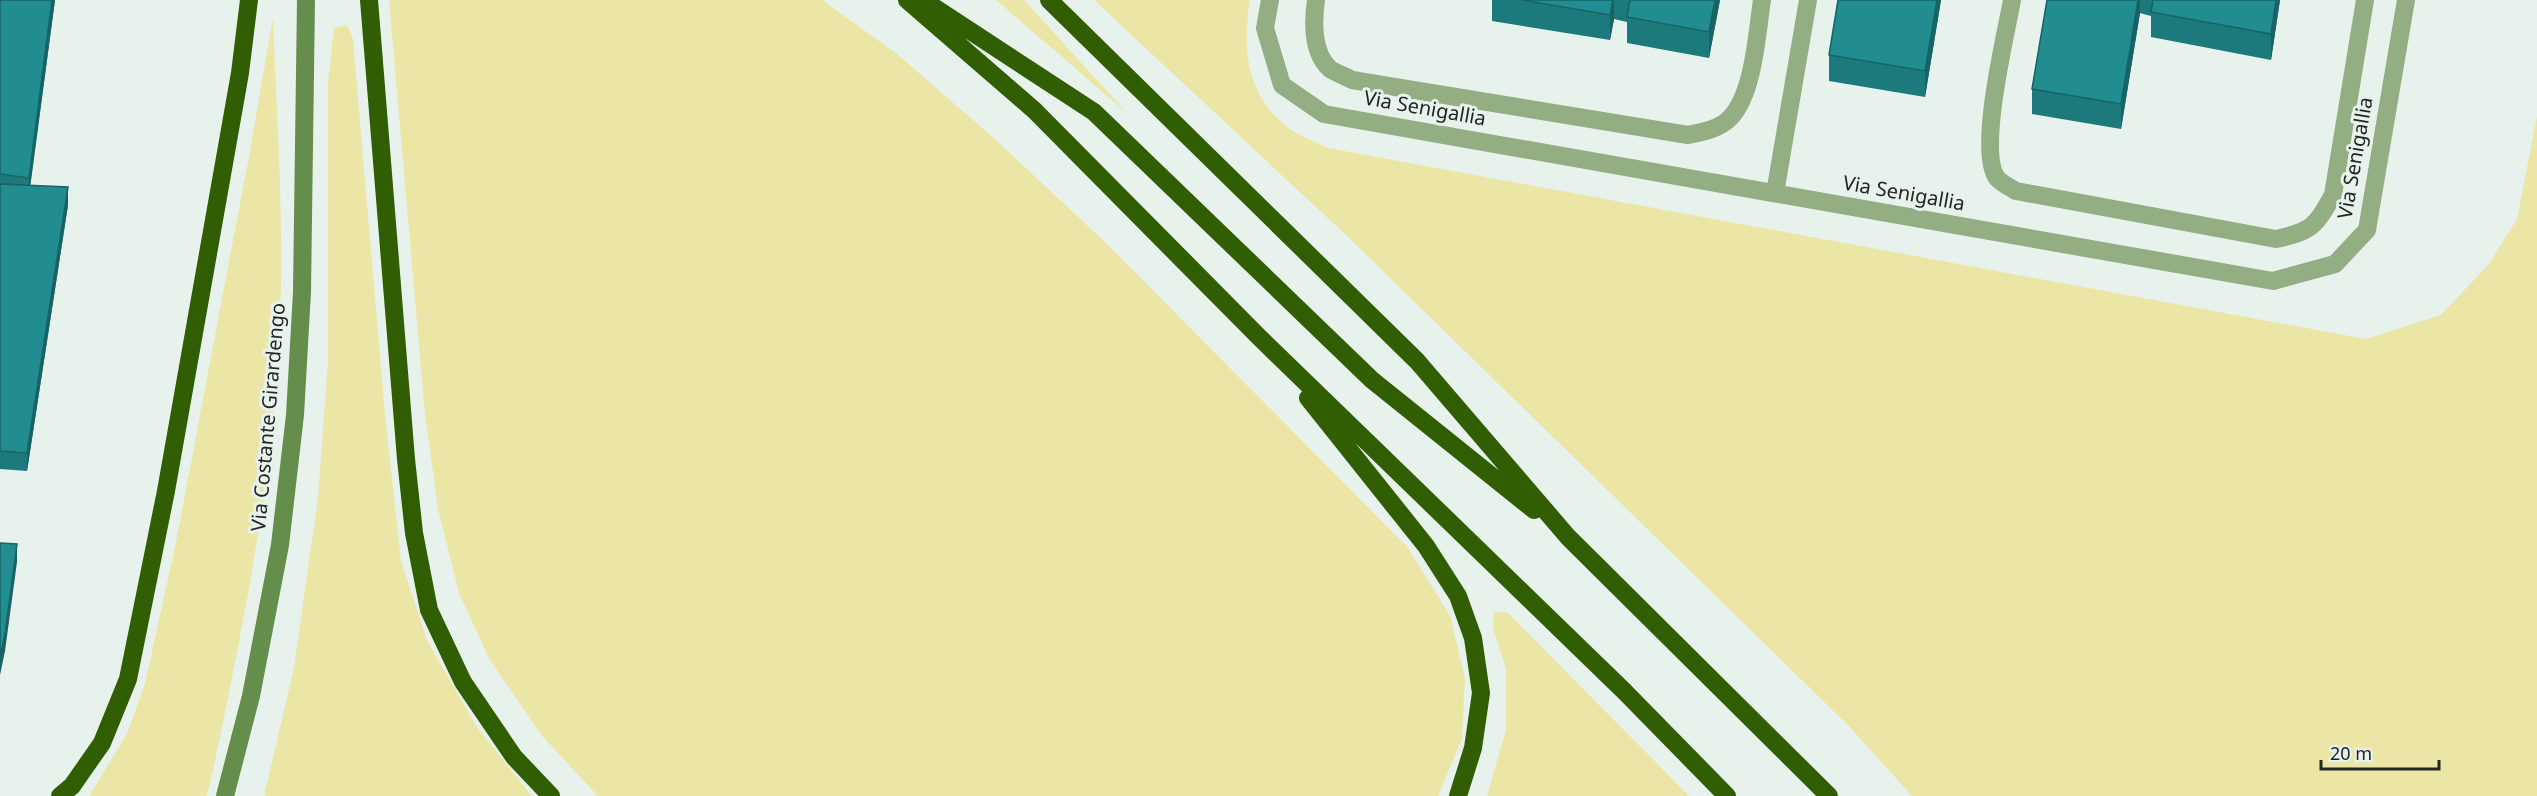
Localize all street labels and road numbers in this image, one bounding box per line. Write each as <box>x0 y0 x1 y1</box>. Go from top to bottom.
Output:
street label: Via Senigallia <box>1362 83 1488 132</box>
street label: Via Senigallia <box>2330 95 2379 221</box>
street label: Via Senigallia <box>1841 168 1967 217</box>
street label: Via Costante Girardengo <box>244 302 291 532</box>

